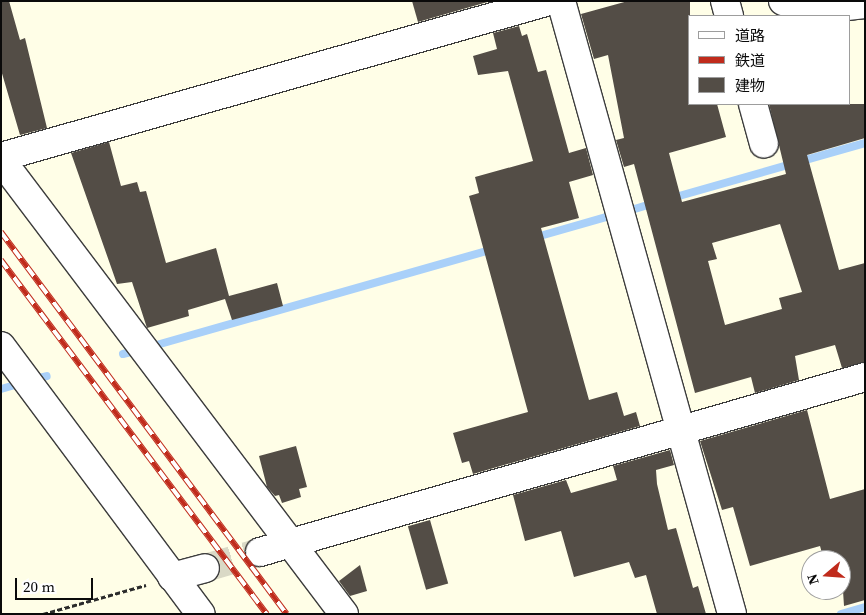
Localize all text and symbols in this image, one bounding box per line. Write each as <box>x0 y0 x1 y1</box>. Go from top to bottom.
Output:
legend <box>688 15 851 105</box>
text: 道路 <box>735 25 765 46</box>
text: 鉄道 <box>735 50 765 71</box>
text: 建物 <box>735 75 765 96</box>
north arrow <box>801 550 851 600</box>
scale bar <box>18 568 95 600</box>
text: N <box>802 571 824 587</box>
text: 20 m <box>23 576 55 597</box>

